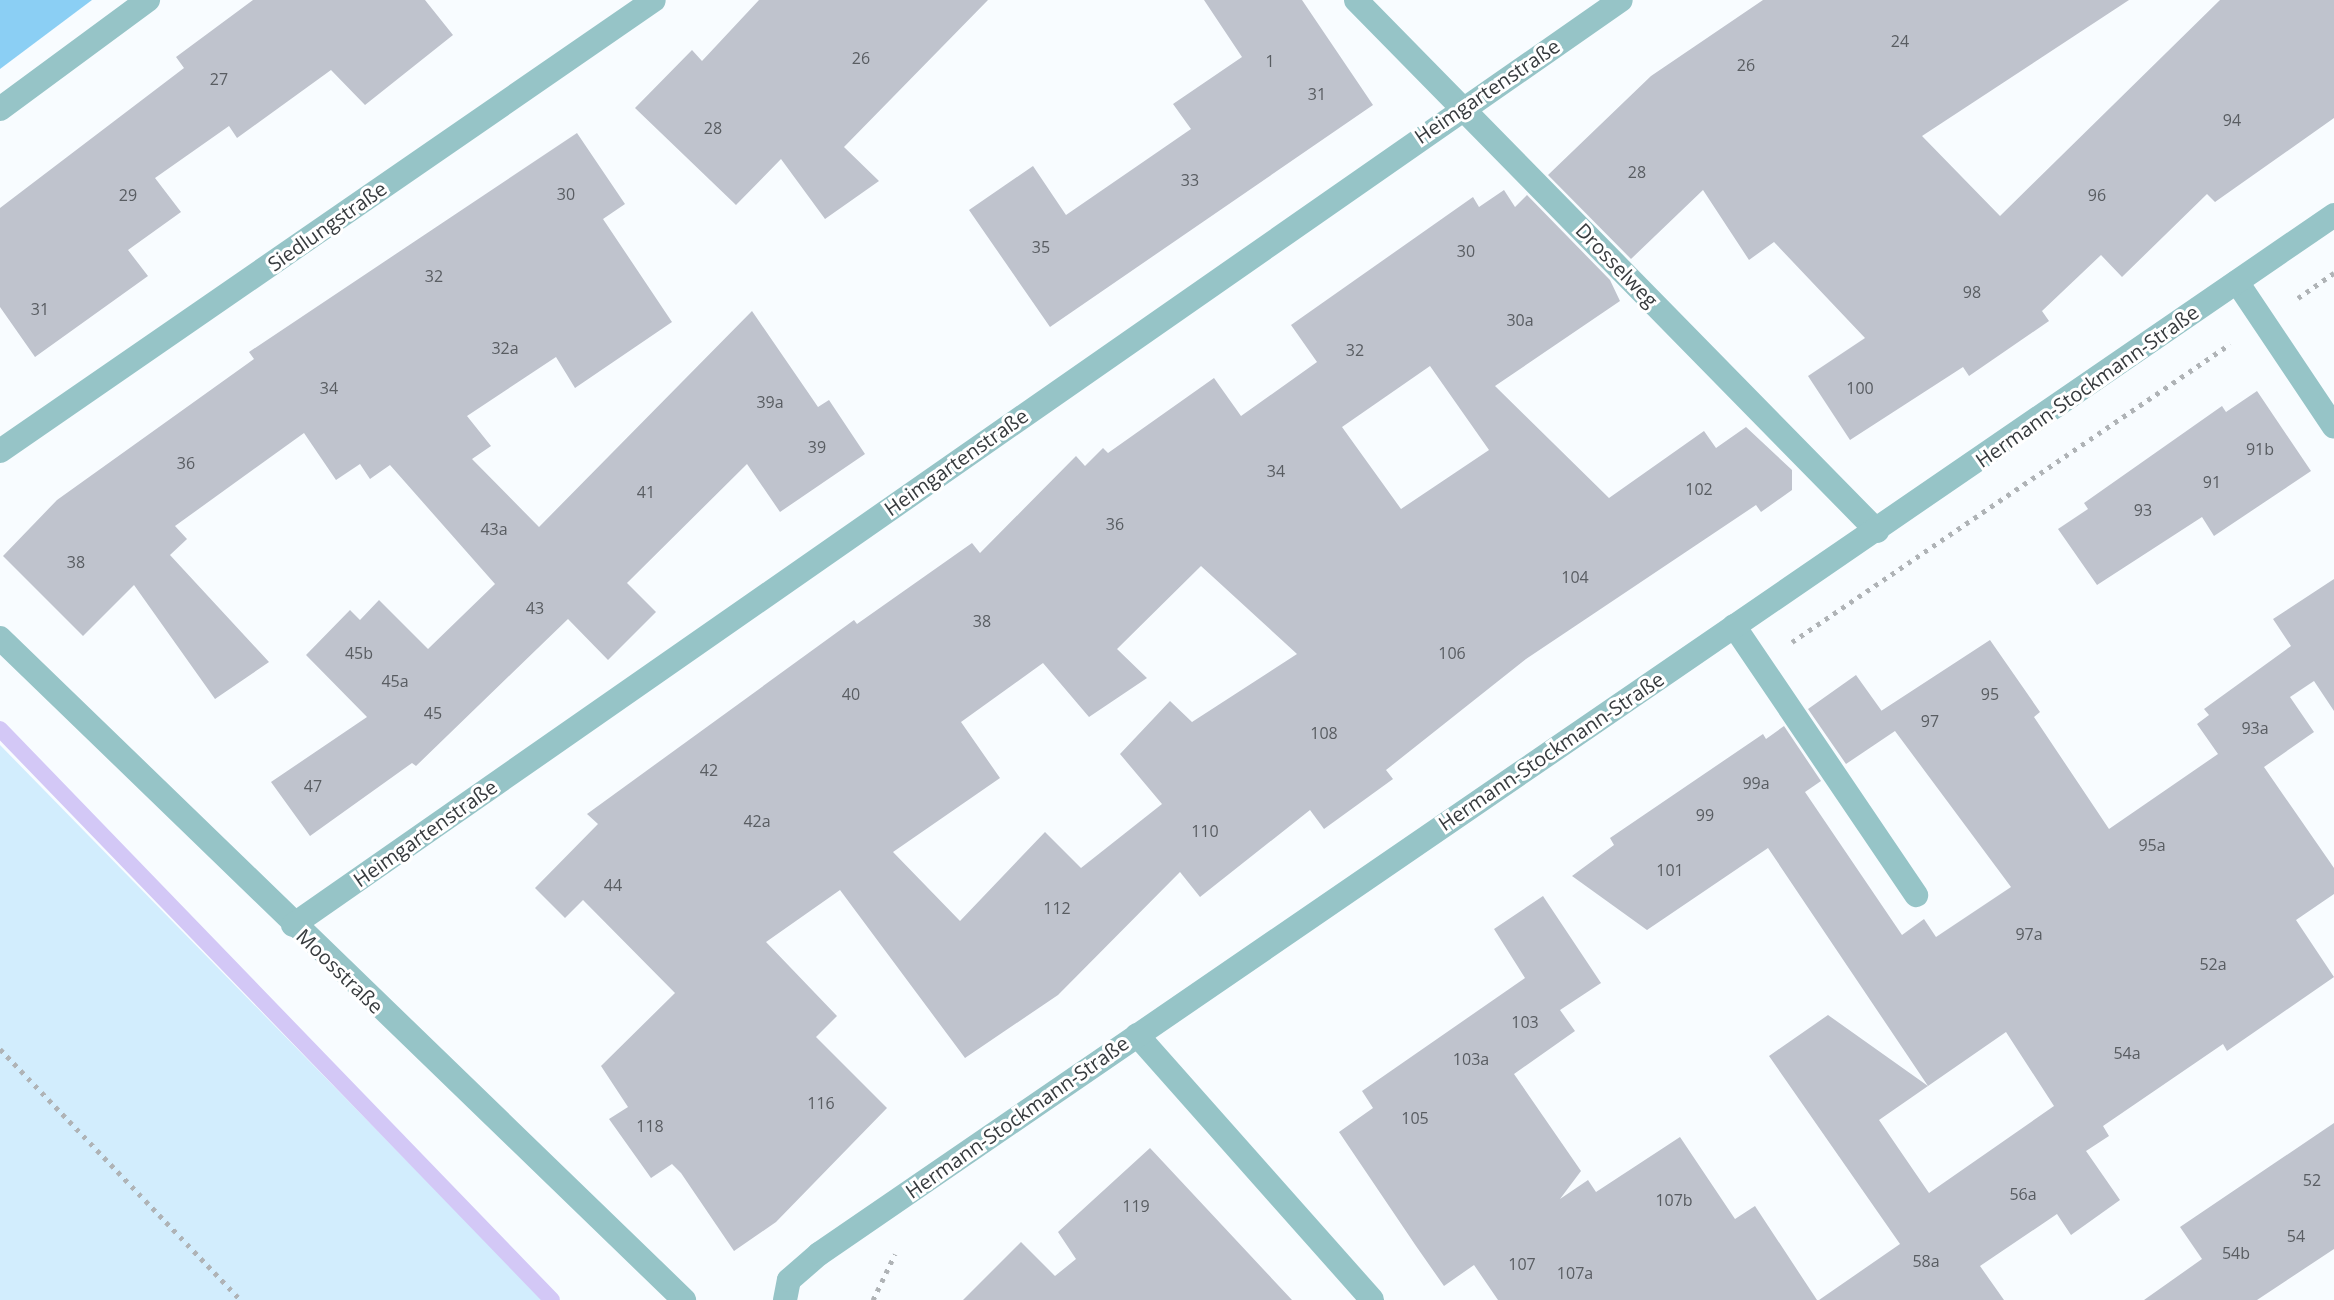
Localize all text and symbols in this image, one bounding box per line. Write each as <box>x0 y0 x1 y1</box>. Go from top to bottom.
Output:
house number: 24 <box>1891 31 1909 51</box>
street label: Heimgartenstraße <box>1410 34 1564 148</box>
house number: 26 <box>852 48 870 68</box>
house number: 1 <box>1265 51 1275 71</box>
house number: 26 <box>1737 55 1755 75</box>
house number: 27 <box>210 69 228 89</box>
house number: 31 <box>1308 84 1326 104</box>
house number: 94 <box>2223 110 2241 130</box>
house number: 28 <box>704 118 722 138</box>
house number: 28 <box>1628 162 1646 182</box>
house number: 33 <box>1181 170 1199 190</box>
street label: Siedlungstraße <box>263 176 391 276</box>
house number: 30 <box>557 184 575 204</box>
house number: 29 <box>119 185 137 205</box>
house number: 96 <box>2088 185 2106 205</box>
street label: Drosselweg <box>1571 218 1663 312</box>
house number: 35 <box>1032 237 1050 257</box>
house number: 30 <box>1457 241 1475 261</box>
house number: 32 <box>425 266 443 286</box>
house number: 98 <box>1963 282 1981 302</box>
house number: 31 <box>31 299 49 319</box>
street label: Hermann-Stockmann-Straße <box>1971 300 2203 472</box>
house number: 30a <box>1506 310 1534 330</box>
house number: 32a <box>491 338 519 358</box>
house number: 32 <box>1346 340 1364 360</box>
house number: 34 <box>320 378 338 398</box>
house number: 100 <box>1846 378 1874 398</box>
house number: 39a <box>756 392 784 412</box>
street label: Heimgartenstraße <box>880 403 1032 521</box>
house number: 39 <box>808 437 826 457</box>
house number: 91b <box>2246 439 2274 459</box>
house number: 36 <box>177 453 195 473</box>
house number: 34 <box>1267 461 1285 481</box>
house number: 91 <box>2203 472 2221 492</box>
house number: 102 <box>1685 479 1713 499</box>
house number: 41 <box>637 482 655 502</box>
house number: 93 <box>2134 500 2152 520</box>
house number: 36 <box>1106 514 1124 534</box>
house number: 43a <box>480 519 508 539</box>
house number: 38 <box>67 552 85 572</box>
house number: 104 <box>1561 567 1589 587</box>
house number: 43 <box>526 598 544 618</box>
house number: 38 <box>973 611 991 631</box>
house number: 45b <box>345 643 373 663</box>
house number: 106 <box>1438 643 1466 663</box>
street label: Hermann-Stockmann-Straße <box>1434 667 1668 835</box>
house number: 45a <box>381 671 409 691</box>
house number: 40 <box>842 684 860 704</box>
house number: 95 <box>1981 684 1999 704</box>
house number: 45 <box>424 703 442 723</box>
house number: 97 <box>1921 711 1939 731</box>
house number: 93a <box>2241 718 2269 738</box>
house number: 108 <box>1310 723 1338 743</box>
house number: 42 <box>700 760 718 780</box>
house number: 99a <box>1742 773 1770 793</box>
street label: Heimgartenstraße <box>349 774 501 892</box>
house number: 47 <box>304 776 322 796</box>
house number: 99 <box>1696 805 1714 825</box>
house number: 42a <box>743 811 771 831</box>
house number: 110 <box>1191 821 1219 841</box>
house number: 95a <box>2138 835 2166 855</box>
house number: 101 <box>1656 860 1684 880</box>
house number: 44 <box>604 875 622 895</box>
house number: 112 <box>1043 898 1071 918</box>
street label: Moosstraße <box>292 924 388 1018</box>
house number: 97a <box>2015 924 2043 944</box>
house number: 52a <box>2199 954 2227 974</box>
house number: 103 <box>1511 1012 1539 1032</box>
street label: Hermann-Stockmann-Straße <box>901 1031 1133 1203</box>
house number: 54a <box>2113 1043 2141 1063</box>
house number: 103a <box>1453 1049 1489 1069</box>
house number: 116 <box>807 1093 835 1113</box>
house number: 105 <box>1401 1108 1429 1128</box>
house number: 118 <box>636 1116 664 1136</box>
house number: 52 <box>2303 1170 2321 1190</box>
house number: 56a <box>2009 1184 2037 1204</box>
house number: 107b <box>1655 1190 1693 1210</box>
house number: 119 <box>1122 1196 1150 1216</box>
house number: 54 <box>2287 1226 2305 1246</box>
house number: 54b <box>2222 1243 2250 1263</box>
house number: 58a <box>1912 1251 1940 1271</box>
house number: 107 <box>1508 1254 1536 1274</box>
house number: 107a <box>1557 1263 1593 1283</box>

